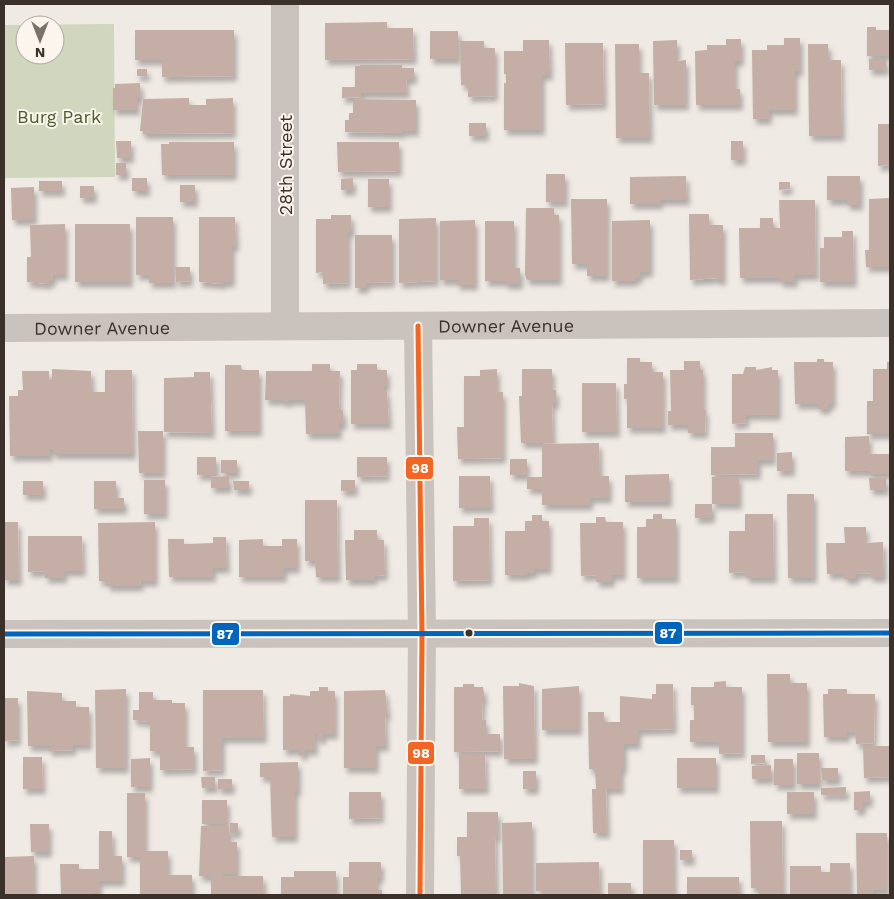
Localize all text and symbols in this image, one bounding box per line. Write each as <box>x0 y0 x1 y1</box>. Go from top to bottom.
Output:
north arrow <box>15 15 65 65</box>
text: N <box>35 45 45 61</box>
park label: Burg Park <box>17 106 101 127</box>
street label: 28th Street <box>275 114 296 215</box>
street label: Downer Avenue <box>438 314 574 336</box>
street label: Downer Avenue <box>34 317 170 338</box>
line badge: 98 <box>405 456 434 480</box>
text: 98 <box>411 460 429 476</box>
line badge: 87 <box>654 621 683 645</box>
line badge: 87 <box>211 622 240 646</box>
text: 87 <box>660 625 677 641</box>
text: 87 <box>217 626 234 642</box>
unlabelled marker <box>464 628 474 638</box>
line badge: 98 <box>407 741 435 765</box>
text: 98 <box>412 745 430 761</box>

